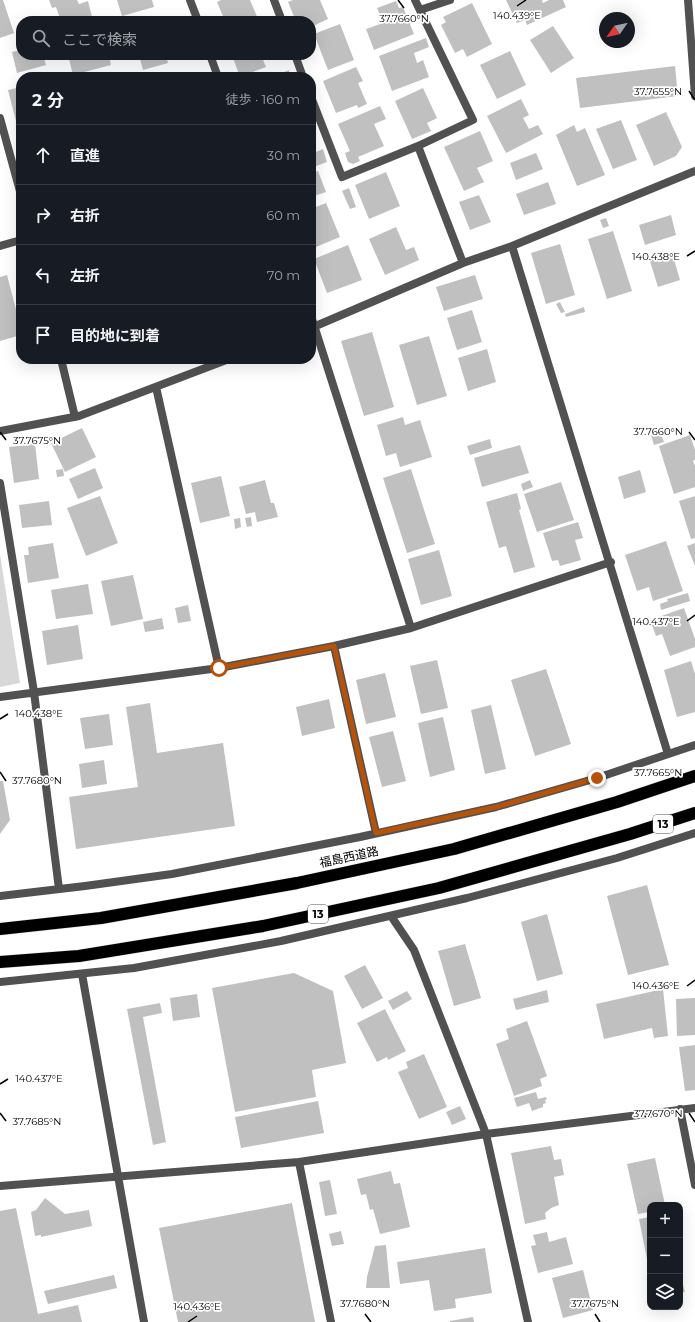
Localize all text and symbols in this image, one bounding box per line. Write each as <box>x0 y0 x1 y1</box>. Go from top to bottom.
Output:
text: 140.439°E <box>493 9 541 22</box>
text: 37.7660°N <box>379 12 429 25</box>
north arrow <box>599 12 635 48</box>
search box <box>16 16 316 60</box>
icon: search <box>30 27 52 49</box>
text: ここで検索 <box>62 30 137 49</box>
text: 37.7655°N <box>634 85 682 98</box>
text: 2 分 <box>32 90 64 110</box>
text: 徒歩 · 160 m <box>225 91 300 107</box>
icon: ahead <box>32 144 54 166</box>
text: 直進 <box>70 146 100 165</box>
text: 30 m <box>267 147 300 163</box>
icon: right <box>32 204 54 226</box>
text: 右折 <box>70 206 100 225</box>
text: 60 m <box>266 207 300 223</box>
text: 140.438°E <box>632 250 680 263</box>
icon: left <box>32 264 54 286</box>
text: 左折 <box>70 266 100 285</box>
text: 70 m <box>267 267 300 283</box>
icon: arrive <box>32 324 54 346</box>
text: 目的地に到着 <box>70 326 160 345</box>
text: 37.7660°N <box>633 425 683 438</box>
text: 37.7675°N <box>13 434 61 447</box>
text: 140.437°E <box>632 615 680 628</box>
route start <box>210 659 228 677</box>
text: 140.438°E <box>15 707 63 720</box>
text: 37.7665°N <box>634 766 682 779</box>
route end <box>588 769 606 787</box>
text: 37.7680°N <box>12 774 62 787</box>
road number: 13 <box>653 815 673 833</box>
street label: 福島西道路 <box>318 843 380 870</box>
road number: 13 <box>308 905 328 923</box>
text: 140.436°E <box>632 979 680 992</box>
text: 140.437°E <box>15 1072 63 1085</box>
text: 37.7670°N <box>633 1107 683 1120</box>
text: 37.7685°N <box>13 1115 61 1128</box>
map controls <box>647 1202 683 1310</box>
button: + <box>647 1202 683 1238</box>
button: − <box>647 1238 683 1274</box>
button: layers <box>647 1274 683 1310</box>
text: 37.7680°N <box>340 1297 390 1310</box>
text: 37.7675°N <box>571 1297 619 1310</box>
text: 140.436°E <box>173 1300 221 1313</box>

